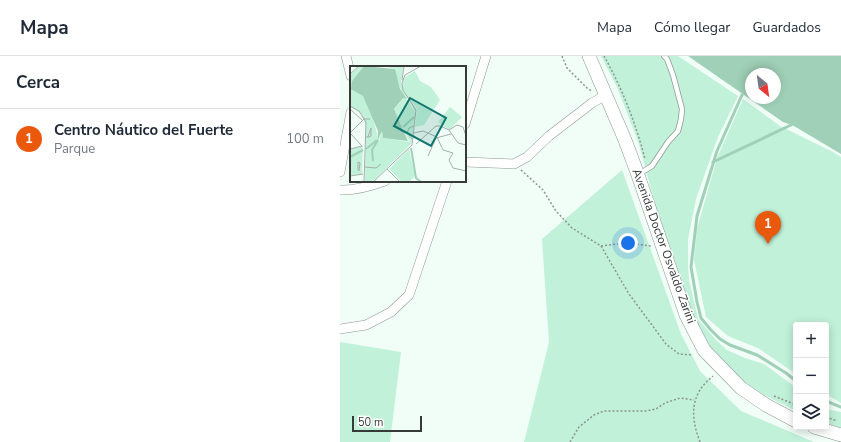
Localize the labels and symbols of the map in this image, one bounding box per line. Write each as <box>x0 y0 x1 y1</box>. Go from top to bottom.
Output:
inset map <box>350 66 466 182</box>
north arrow <box>745 68 781 104</box>
street label: Avenida Doctor Osvaldo Zarini <box>628 166 700 326</box>
pin: 1 <box>755 211 781 244</box>
your location <box>618 233 638 253</box>
scale bar <box>352 414 422 433</box>

